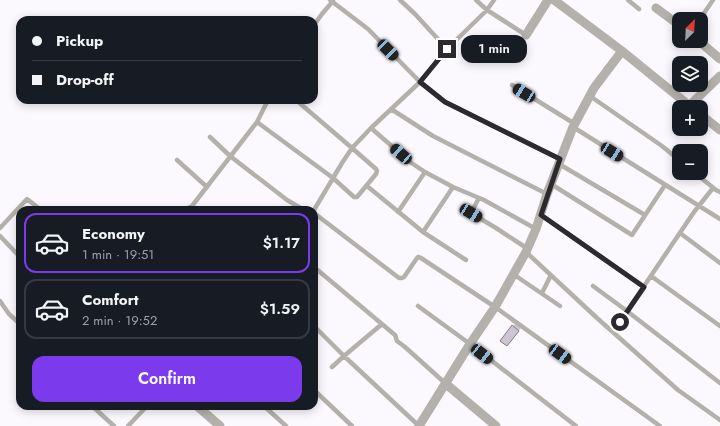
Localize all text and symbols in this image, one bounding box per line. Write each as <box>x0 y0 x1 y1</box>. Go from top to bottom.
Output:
north arrow <box>672 12 708 48</box>
map controls <box>672 12 708 180</box>
text: Pickup <box>56 30 103 52</box>
callout: 1 min <box>461 35 527 63</box>
car <box>375 37 401 63</box>
text: 1 min <box>478 39 510 58</box>
route end <box>438 40 456 58</box>
button: layers <box>672 56 708 92</box>
text: Drop-off <box>56 69 114 91</box>
car <box>511 82 537 104</box>
button: + <box>672 100 708 136</box>
car <box>599 141 625 163</box>
car <box>388 142 414 166</box>
button: − <box>672 144 708 180</box>
car <box>458 202 484 224</box>
text: Economy <box>82 223 145 245</box>
icon: car <box>34 225 70 261</box>
text: $1.17 <box>263 232 300 254</box>
text: 1 min · 19:51 <box>82 245 154 264</box>
text: Comfort <box>82 289 139 311</box>
icon: car <box>34 291 70 327</box>
text: $1.59 <box>260 298 300 320</box>
text: 2 min · 19:52 <box>82 311 157 330</box>
route start <box>611 313 629 331</box>
car <box>469 342 495 366</box>
car <box>547 342 573 366</box>
button: Confirm <box>32 356 302 402</box>

